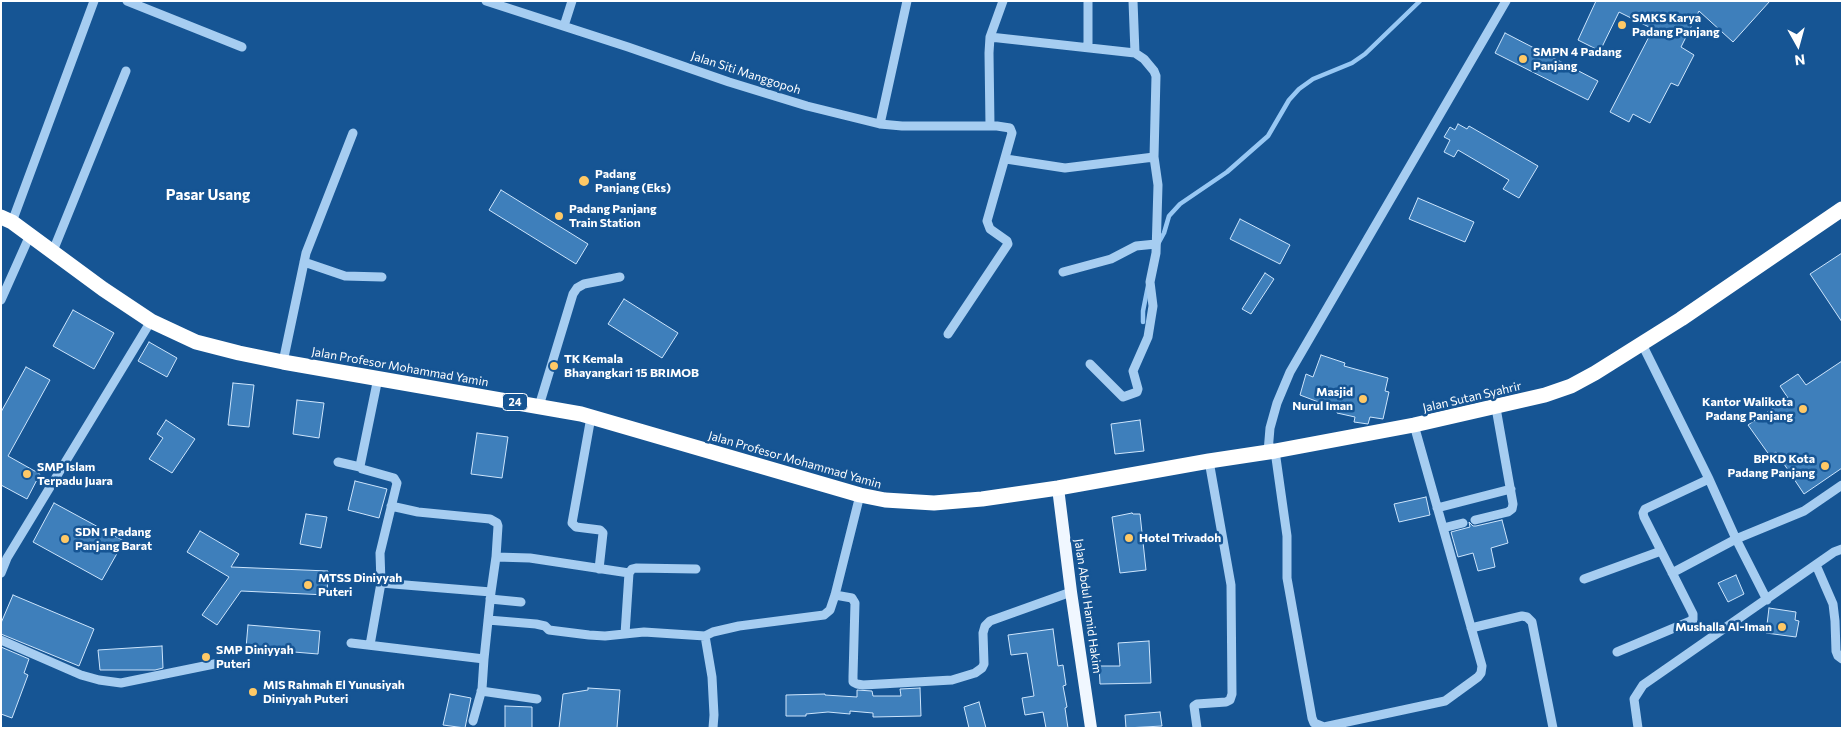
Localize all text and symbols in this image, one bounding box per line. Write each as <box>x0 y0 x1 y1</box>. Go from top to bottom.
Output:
place label: SMKS Karya Padang Panjang <box>1632 11 1720 39</box>
marker: SMKS Karya Padang Panjang <box>1616 19 1628 31</box>
north arrow <box>1773 20 1823 70</box>
place label: SMPN 4 Padang Panjang <box>1533 45 1621 73</box>
street label: Jalan Siti Manggopoh <box>689 48 803 98</box>
text: N <box>1794 51 1806 69</box>
marker: SMPN 4 Padang Panjang <box>1517 53 1529 65</box>
place label: Padang Panjang (Eks) <box>595 167 671 195</box>
marker: Padang Panjang (Eks) <box>577 174 591 188</box>
district label: Pasar Usang <box>166 186 250 204</box>
place label: Padang Panjang Train Station <box>569 202 657 230</box>
marker: Padang Panjang Train Station <box>553 210 565 222</box>
street label: Jalan Profesor Mohammad Yamin <box>310 344 490 390</box>
place label: TK Kemala Bhayangkari 15 BRIMOB <box>564 352 699 380</box>
marker: TK Kemala Bhayangkari 15 BRIMOB <box>548 360 560 372</box>
street label: Jalan Sutan Syahrir <box>1421 379 1523 415</box>
place label: Masjid Nurul Iman <box>1292 385 1353 413</box>
marker: Masjid Nurul Iman <box>1357 393 1369 405</box>
road number: 24 <box>502 394 528 411</box>
place label: Kantor Walikota Padang Panjang <box>1702 395 1793 423</box>
marker: Kantor Walikota Padang Panjang <box>1797 403 1809 415</box>
street label: Jalan Profesor Mohammad Yamin <box>707 428 883 492</box>
place label: BPKD Kota Padang Panjang <box>1727 452 1815 480</box>
place label: SMP Islam Terpadu Juara <box>37 460 113 488</box>
marker: BPKD Kota Padang Panjang <box>1819 460 1831 472</box>
marker: SMP Islam Terpadu Juara <box>21 468 33 480</box>
place label: SDN 1 Padang Panjang Barat <box>75 525 152 553</box>
place label: Hotel Trivadoh <box>1139 531 1221 545</box>
marker: Hotel Trivadoh <box>1123 532 1135 544</box>
marker: SDN 1 Padang Panjang Barat <box>59 533 71 545</box>
street label: Jalan Abdul Hamid Hakim <box>1071 538 1105 674</box>
place label: MTSS Diniyyah Puteri <box>318 571 402 599</box>
marker: MTSS Diniyyah Puteri <box>302 579 314 591</box>
place label: Mushalla Al-Iman <box>1675 620 1772 634</box>
marker: Mushalla Al-Iman <box>1776 621 1788 633</box>
place label: SMP Diniyyah Puteri <box>216 643 294 671</box>
marker: SMP Diniyyah Puteri <box>200 651 212 663</box>
place label: MIS Rahmah El Yunusiyah Diniyyah Puteri <box>263 678 405 706</box>
marker: MIS Rahmah El Yunusiyah Diniyyah Puteri <box>247 686 259 698</box>

